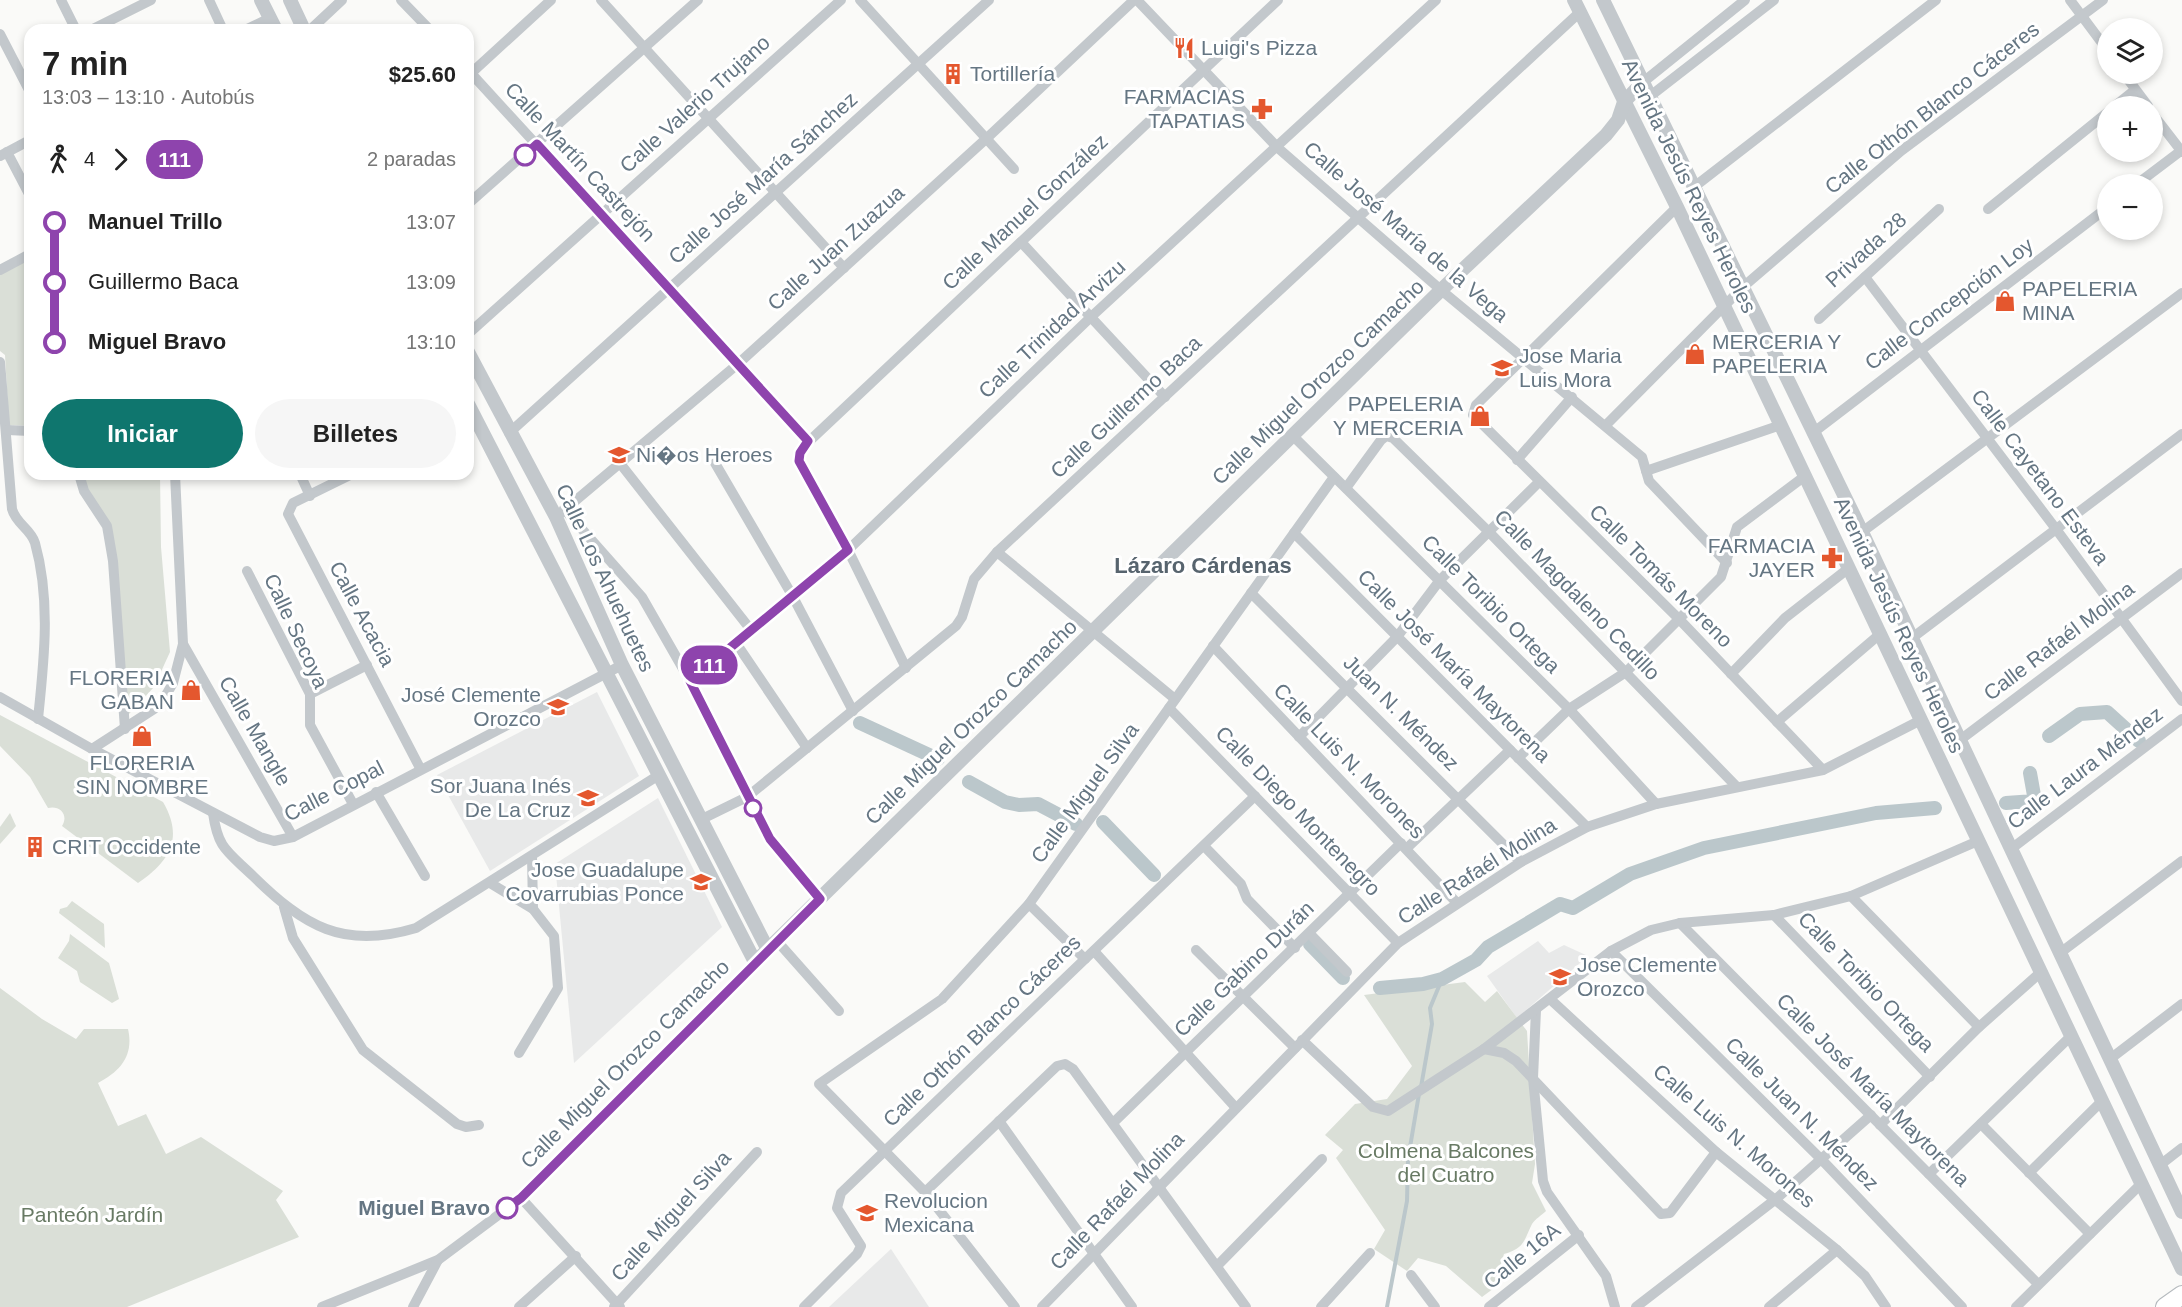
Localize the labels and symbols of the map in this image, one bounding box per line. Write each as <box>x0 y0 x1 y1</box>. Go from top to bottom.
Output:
street label: Calle Othón Blanco Cáceres <box>1820 17 2043 198</box>
street label: Calle Valerio Trujano <box>615 30 774 177</box>
restaurant icon: Luigi's Pizza <box>1172 36 1196 60</box>
place label: Luigi's Pizza <box>1201 36 1317 59</box>
street label: Avenida Jesús Reyes Heroles <box>1618 55 1761 317</box>
building icon: Tortillería <box>941 62 965 86</box>
place label: Tortillería <box>970 62 1056 85</box>
street label: Calle Martín Castrejón <box>501 77 660 246</box>
place label: FARMACIAS TAPATIAS <box>1124 85 1245 132</box>
street label: Calle José María Sánchez <box>664 87 861 268</box>
pharmacy icon: FARMACIAS TAPATIAS <box>1250 97 1274 121</box>
street label: Calle Manuel González <box>937 129 1112 294</box>
street label: Calle José María de la Vega <box>1300 137 1513 327</box>
unlabelled marker <box>514 144 536 166</box>
street label: Calle Juan Zuazua <box>763 180 909 315</box>
street label: Privada 28 <box>1821 207 1911 292</box>
street label: Calle Concepción Loy <box>1860 233 2038 374</box>
street label: Calle Trinidad Arvizu <box>974 255 1130 402</box>
street label: Calle Miguel Orozco Camacho <box>1207 274 1428 489</box>
place label: PAPELERIA MINA <box>2022 277 2137 324</box>
shop icon: PAPELERIA MINA <box>1993 289 2017 313</box>
place label: MERCERIA Y PAPELERIA <box>1712 330 1841 377</box>
street label: Calle Guillermo Baca <box>1046 331 1206 482</box>
shop icon: MERCERIA Y PAPELERIA <box>1683 342 1707 366</box>
place label: Jose Maria Luis Mora <box>1519 344 1622 391</box>
school or university icon: Jose Maria Luis Mora <box>1490 356 1514 380</box>
street label: Calle Cayetano Esteva <box>1967 384 2114 569</box>
place label: PAPELERIA Y MERCERIA <box>1333 392 1463 439</box>
shop icon: PAPELERIA Y MERCERIA <box>1468 404 1492 428</box>
school or university icon: Ni�os Heroes <box>607 443 631 467</box>
place label: Ni�os Heroes <box>636 443 773 466</box>
street label: Calle Los Ahuehuetes <box>552 480 659 675</box>
street label: Avenida Jesús Reyes Heroles <box>1830 493 1969 756</box>
street label: Calle Tomás Moreno <box>1585 500 1737 652</box>
street label: Calle Magdaleno Cedillo <box>1490 505 1665 685</box>
street label: Calle Toribio Ortega <box>1418 530 1565 677</box>
place label: FARMACIA JAYER <box>1708 534 1815 581</box>
pharmacy icon: FARMACIA JAYER <box>1820 546 1844 570</box>
district label: Lázaro Cárdenas <box>1114 553 1292 578</box>
street label: Calle Acacia <box>325 557 400 670</box>
street label: Calle José María Maytorena <box>1353 565 1556 767</box>
street label: Calle Secoya <box>260 570 333 692</box>
street label: Calle Rafaél Molina <box>1979 576 2139 705</box>
street label: Calle Miguel Orozco Camacho <box>860 614 1081 829</box>
line badge: 111 <box>674 646 744 684</box>
street label: Juan N. Méndez <box>1339 650 1464 775</box>
place label: FLORERIA GABAN <box>69 666 174 713</box>
street label: Calle Mangle <box>215 672 296 790</box>
shop icon: FLORERIA GABAN <box>179 678 203 702</box>
street label: Calle Luis N. Morones <box>1269 678 1429 843</box>
place label: José Clemente Orozco <box>401 683 541 730</box>
school or university icon: José Clemente Orozco <box>546 695 570 719</box>
street label: Calle Laura Méndez <box>2003 702 2167 833</box>
street label: Calle Miguel Silva <box>1026 718 1143 867</box>
street label: Calle Diego Montenegro <box>1211 721 1385 900</box>
shop icon: FLORERIA SIN NOMBRE <box>130 724 154 748</box>
place label: FLORERIA SIN NOMBRE <box>75 751 209 798</box>
street label: Calle Copal <box>280 756 387 825</box>
place label: Sor Juana Inés De La Cruz <box>430 774 571 821</box>
school or university icon: Sor Juana Inés De La Cruz <box>576 786 600 810</box>
unlabelled marker <box>744 799 762 817</box>
street label: Calle Rafaél Molina <box>1393 812 1560 929</box>
building icon: CRIT Occidente <box>23 835 47 859</box>
place label: CRIT Occidente <box>52 835 201 858</box>
place label: Jose Guadalupe Covarrubias Ponce <box>505 858 684 905</box>
school or university icon: Jose Guadalupe Covarrubias Ponce <box>689 870 713 894</box>
street label: Calle Gabino Durán <box>1169 896 1318 1041</box>
street label: Calle Toribio Ortega <box>1794 907 1939 1056</box>
street label: Calle Othón Blanco Cáceres <box>878 930 1085 1131</box>
place label: Jose Clemente Orozco <box>1577 953 1717 1000</box>
street label: Calle Miguel Orozco Camacho <box>516 955 733 1172</box>
school or university icon: Jose Clemente Orozco <box>1548 965 1572 989</box>
street label: Calle José María Maytorena <box>1772 989 1975 1191</box>
street label: Calle Juan N. Méndez <box>1721 1032 1884 1195</box>
street label: Calle Luis N. Morones <box>1649 1059 1820 1212</box>
street label: Calle Rafaél Molina <box>1045 1127 1188 1274</box>
park label: Colmena Balcones del Cuatro <box>1358 1139 1534 1186</box>
street label: Calle Miguel Silva <box>606 1146 735 1285</box>
place label: Revolucion Mexicana <box>884 1189 988 1236</box>
place label: Miguel Bravo <box>358 1196 490 1219</box>
marker: Miguel Bravo <box>496 1197 518 1219</box>
school or university icon: Revolucion Mexicana <box>855 1201 879 1225</box>
park label: Panteón Jardín <box>21 1203 163 1226</box>
street label: Calle 16A <box>1479 1218 1564 1293</box>

